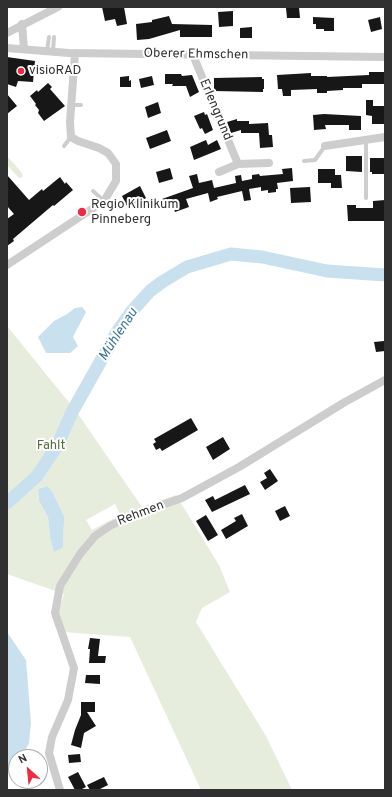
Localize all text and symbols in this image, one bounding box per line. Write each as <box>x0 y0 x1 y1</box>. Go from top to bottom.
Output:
street label: Oberer Ehmschen <box>143 46 249 64</box>
place label: visioRAD <box>29 63 81 79</box>
marker: visioRAD <box>16 66 26 76</box>
street label: Erlengrund <box>195 77 235 143</box>
place label: Regio Klinikum Pinneberg <box>91 197 179 228</box>
marker: Regio Klinikum Pinneberg <box>76 206 88 218</box>
water label: Mühlenau <box>96 306 142 364</box>
park label: Fahlt <box>37 438 65 454</box>
street label: Rehmen <box>116 498 166 530</box>
north arrow <box>8 749 48 789</box>
text: N <box>16 751 30 767</box>

